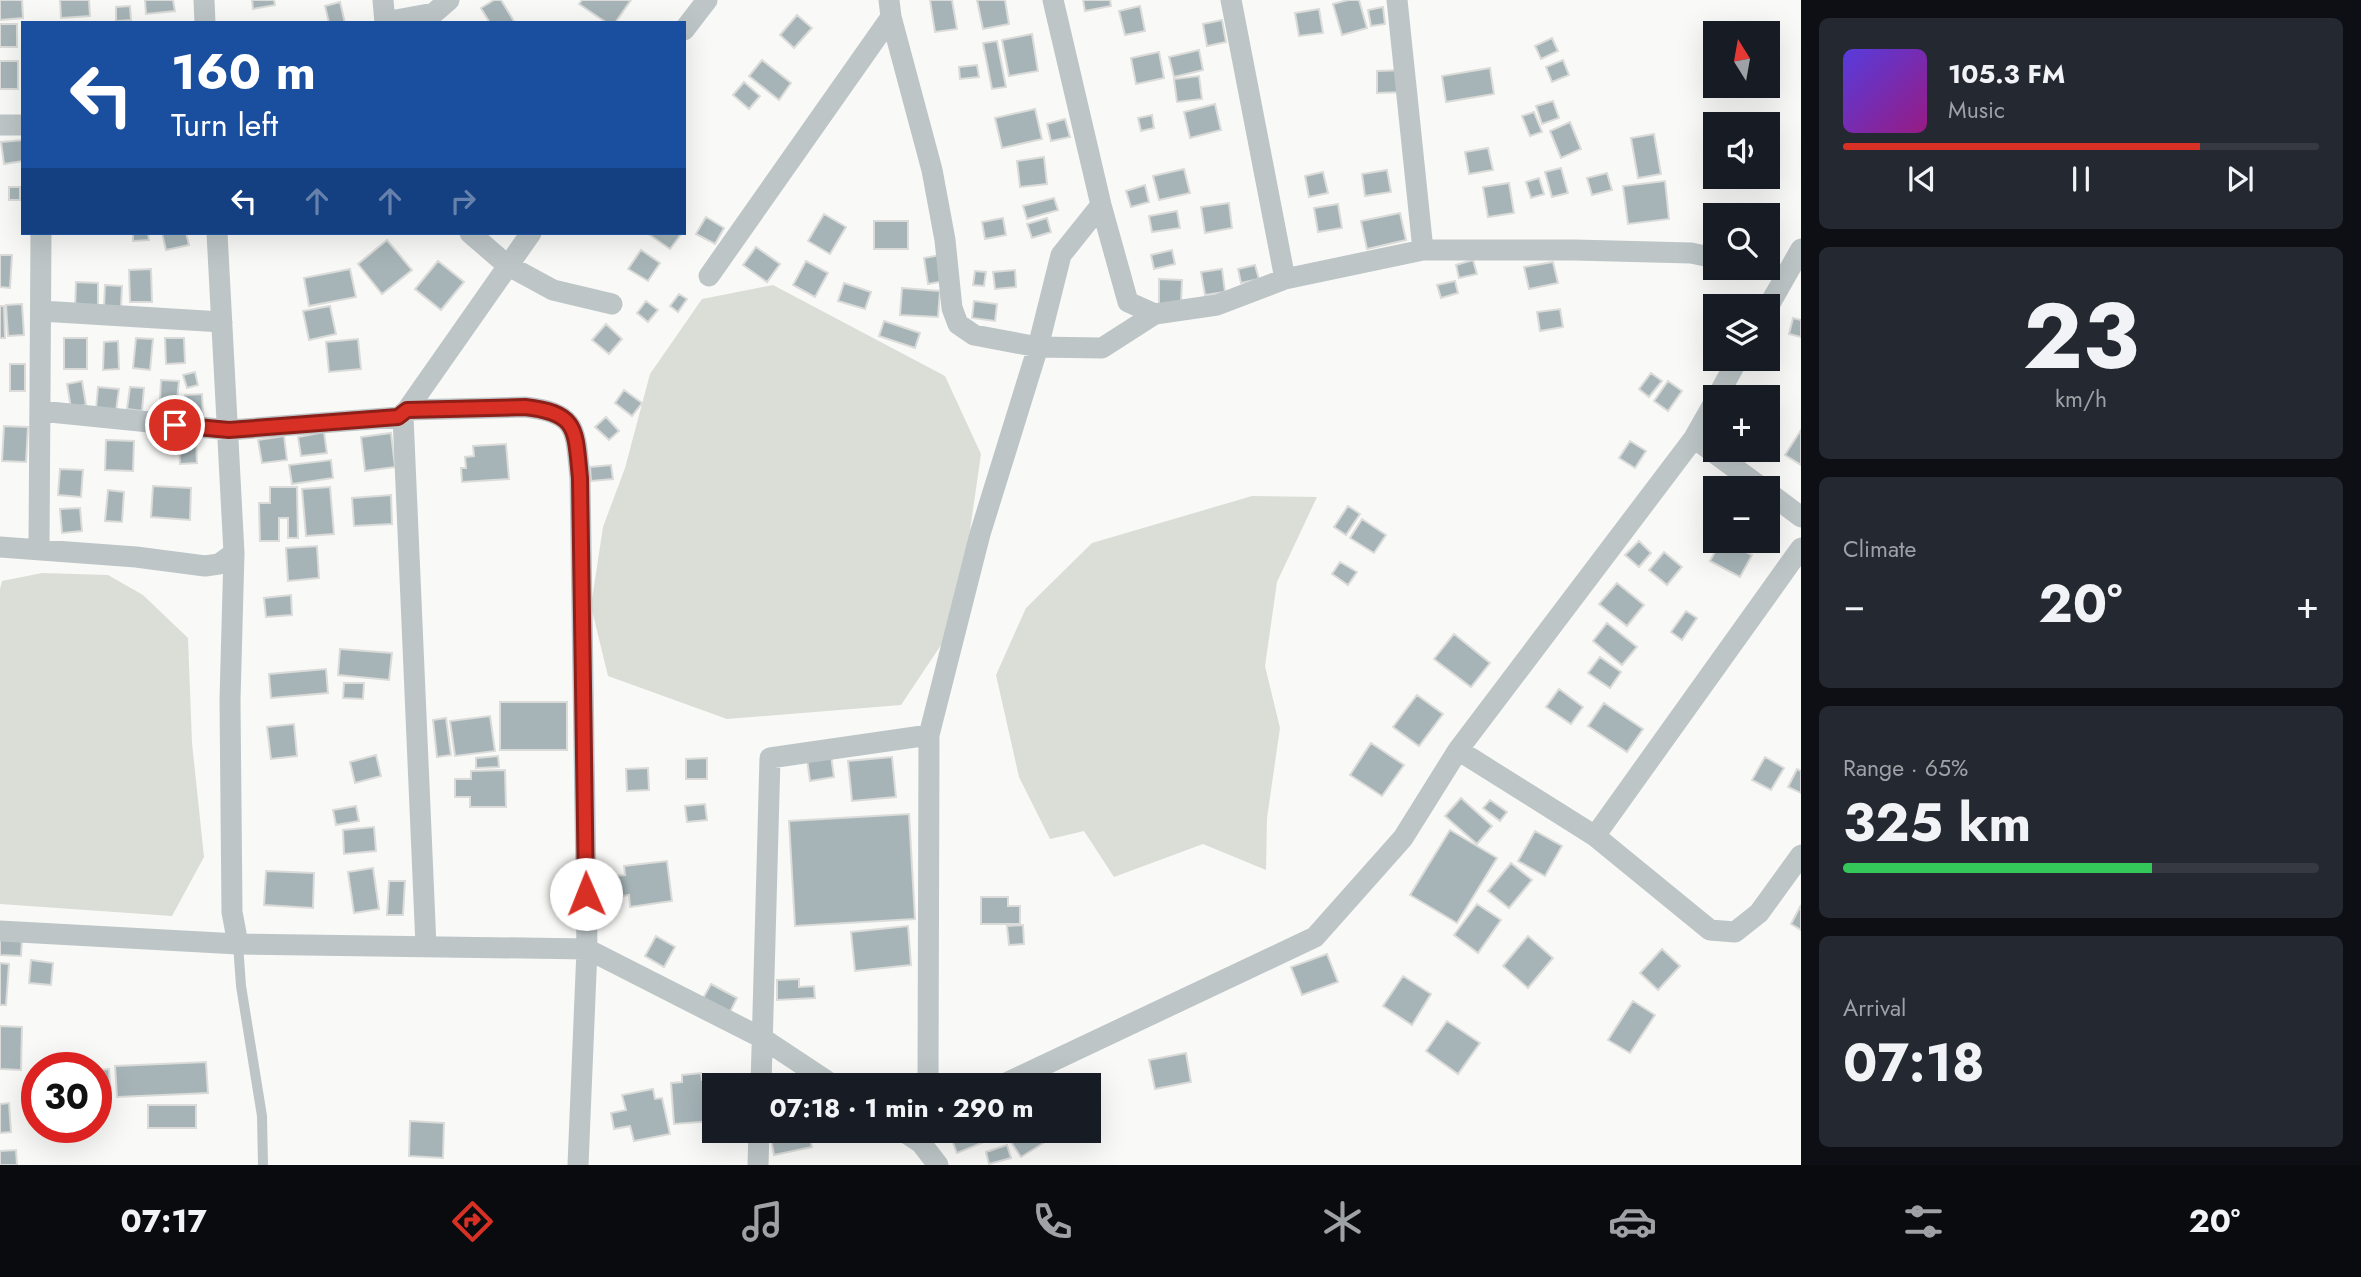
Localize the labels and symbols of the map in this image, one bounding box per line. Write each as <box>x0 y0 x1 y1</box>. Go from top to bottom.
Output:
north arrow <box>1703 21 1780 98</box>
pin <box>145 395 205 455</box>
position arrow <box>549 857 623 931</box>
speed limit sign: 30 <box>21 1052 112 1143</box>

